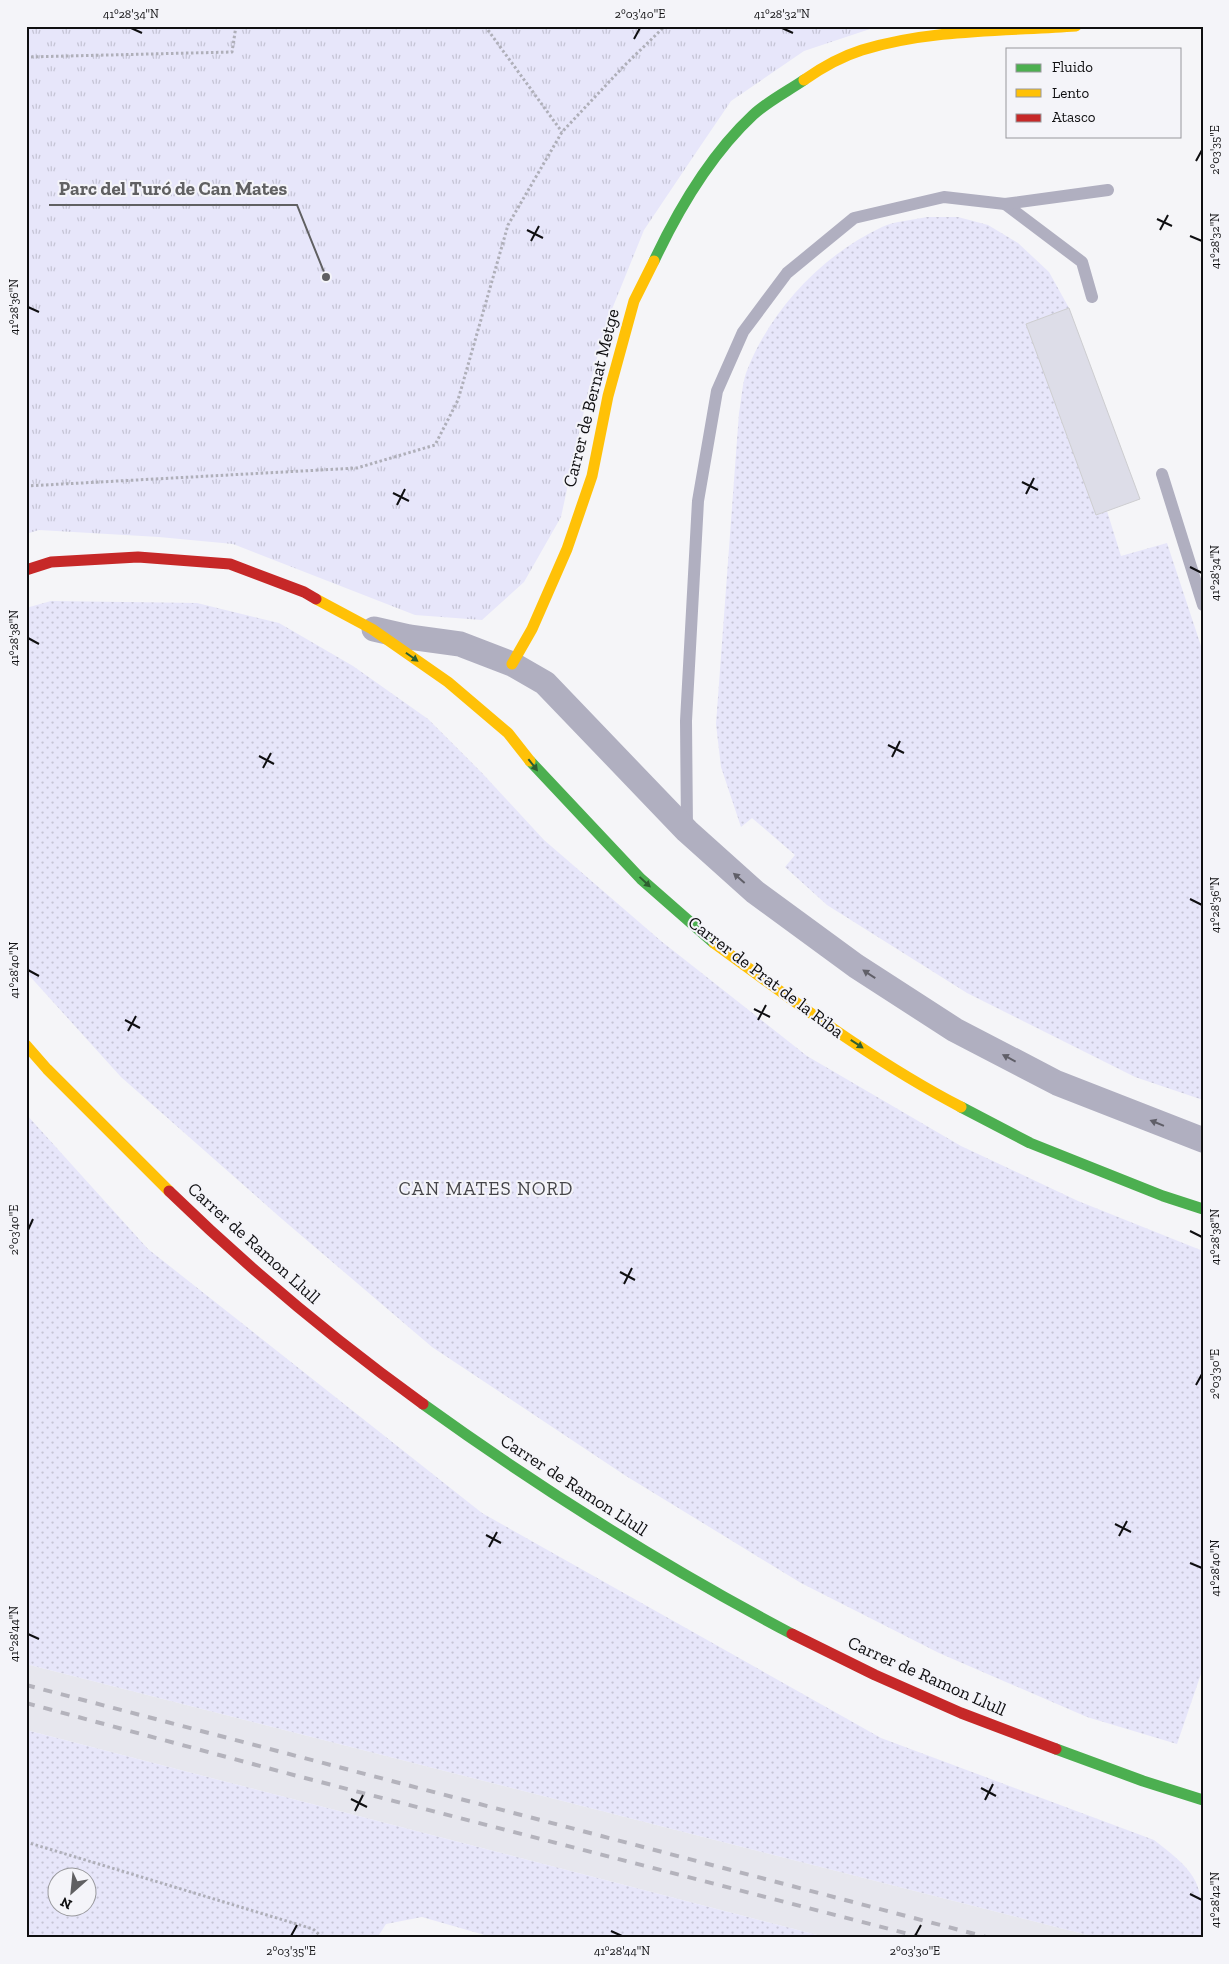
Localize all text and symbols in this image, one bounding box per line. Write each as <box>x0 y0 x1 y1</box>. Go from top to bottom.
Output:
text: 41°28'34"N <box>103 7 159 21</box>
text: 2°03'40"E <box>615 7 665 21</box>
text: 41°28'32"N <box>754 7 810 21</box>
legend <box>1006 48 1182 138</box>
text: Fluido <box>1052 58 1093 76</box>
text: Lento <box>1052 84 1089 102</box>
text: Atasco <box>1052 108 1096 126</box>
text: 2°03'35"E <box>1208 125 1222 175</box>
callout: Parc del Turó de Can Mates <box>49 171 297 205</box>
text: Parc del Turó de Can Mates <box>59 177 287 200</box>
text: 41°28'32"N <box>1208 213 1222 269</box>
text: 41°28'36"N <box>7 279 21 335</box>
street label: Carrer de Bernat Metge <box>558 306 624 490</box>
text: 41°28'34"N <box>1208 545 1222 601</box>
text: 41°28'38"N <box>7 610 21 666</box>
one-way arrow <box>405 652 419 662</box>
one-way arrow <box>527 758 538 771</box>
one-way arrow <box>732 872 745 883</box>
one-way arrow <box>638 876 650 888</box>
text: 41°28'36"N <box>1208 877 1222 933</box>
street label: Carrer de Prat de la Riba <box>684 911 849 1043</box>
text: 41°28'40"N <box>7 941 21 998</box>
one-way arrow <box>863 969 876 979</box>
one-way arrow <box>850 1040 864 1049</box>
one-way arrow <box>1001 1054 1016 1062</box>
one-way arrow <box>1149 1119 1164 1127</box>
district label: CAN MATES NORD <box>399 1177 573 1200</box>
street label: Carrer de Ramon Llull <box>183 1178 325 1308</box>
text: 2°03'40"E <box>7 1205 21 1255</box>
text: 41°28'38"N <box>1208 1209 1222 1265</box>
text: 2°03'30"E <box>1208 1349 1222 1399</box>
street label: Carrer de Ramon Llull <box>496 1429 652 1541</box>
text: 41°28'40"N <box>1208 1539 1222 1596</box>
text: 41°28'44"N <box>7 1606 21 1662</box>
street label: Carrer de Ramon Llull <box>844 1631 1010 1721</box>
north arrow <box>48 1866 98 1916</box>
text: 41°28'42"N <box>1208 1872 1222 1928</box>
text: N <box>57 1893 75 1913</box>
text: 2°03'35"E <box>266 1944 316 1958</box>
text: 41°28'44"N <box>594 1944 650 1958</box>
text: 2°03'30"E <box>890 1944 940 1958</box>

